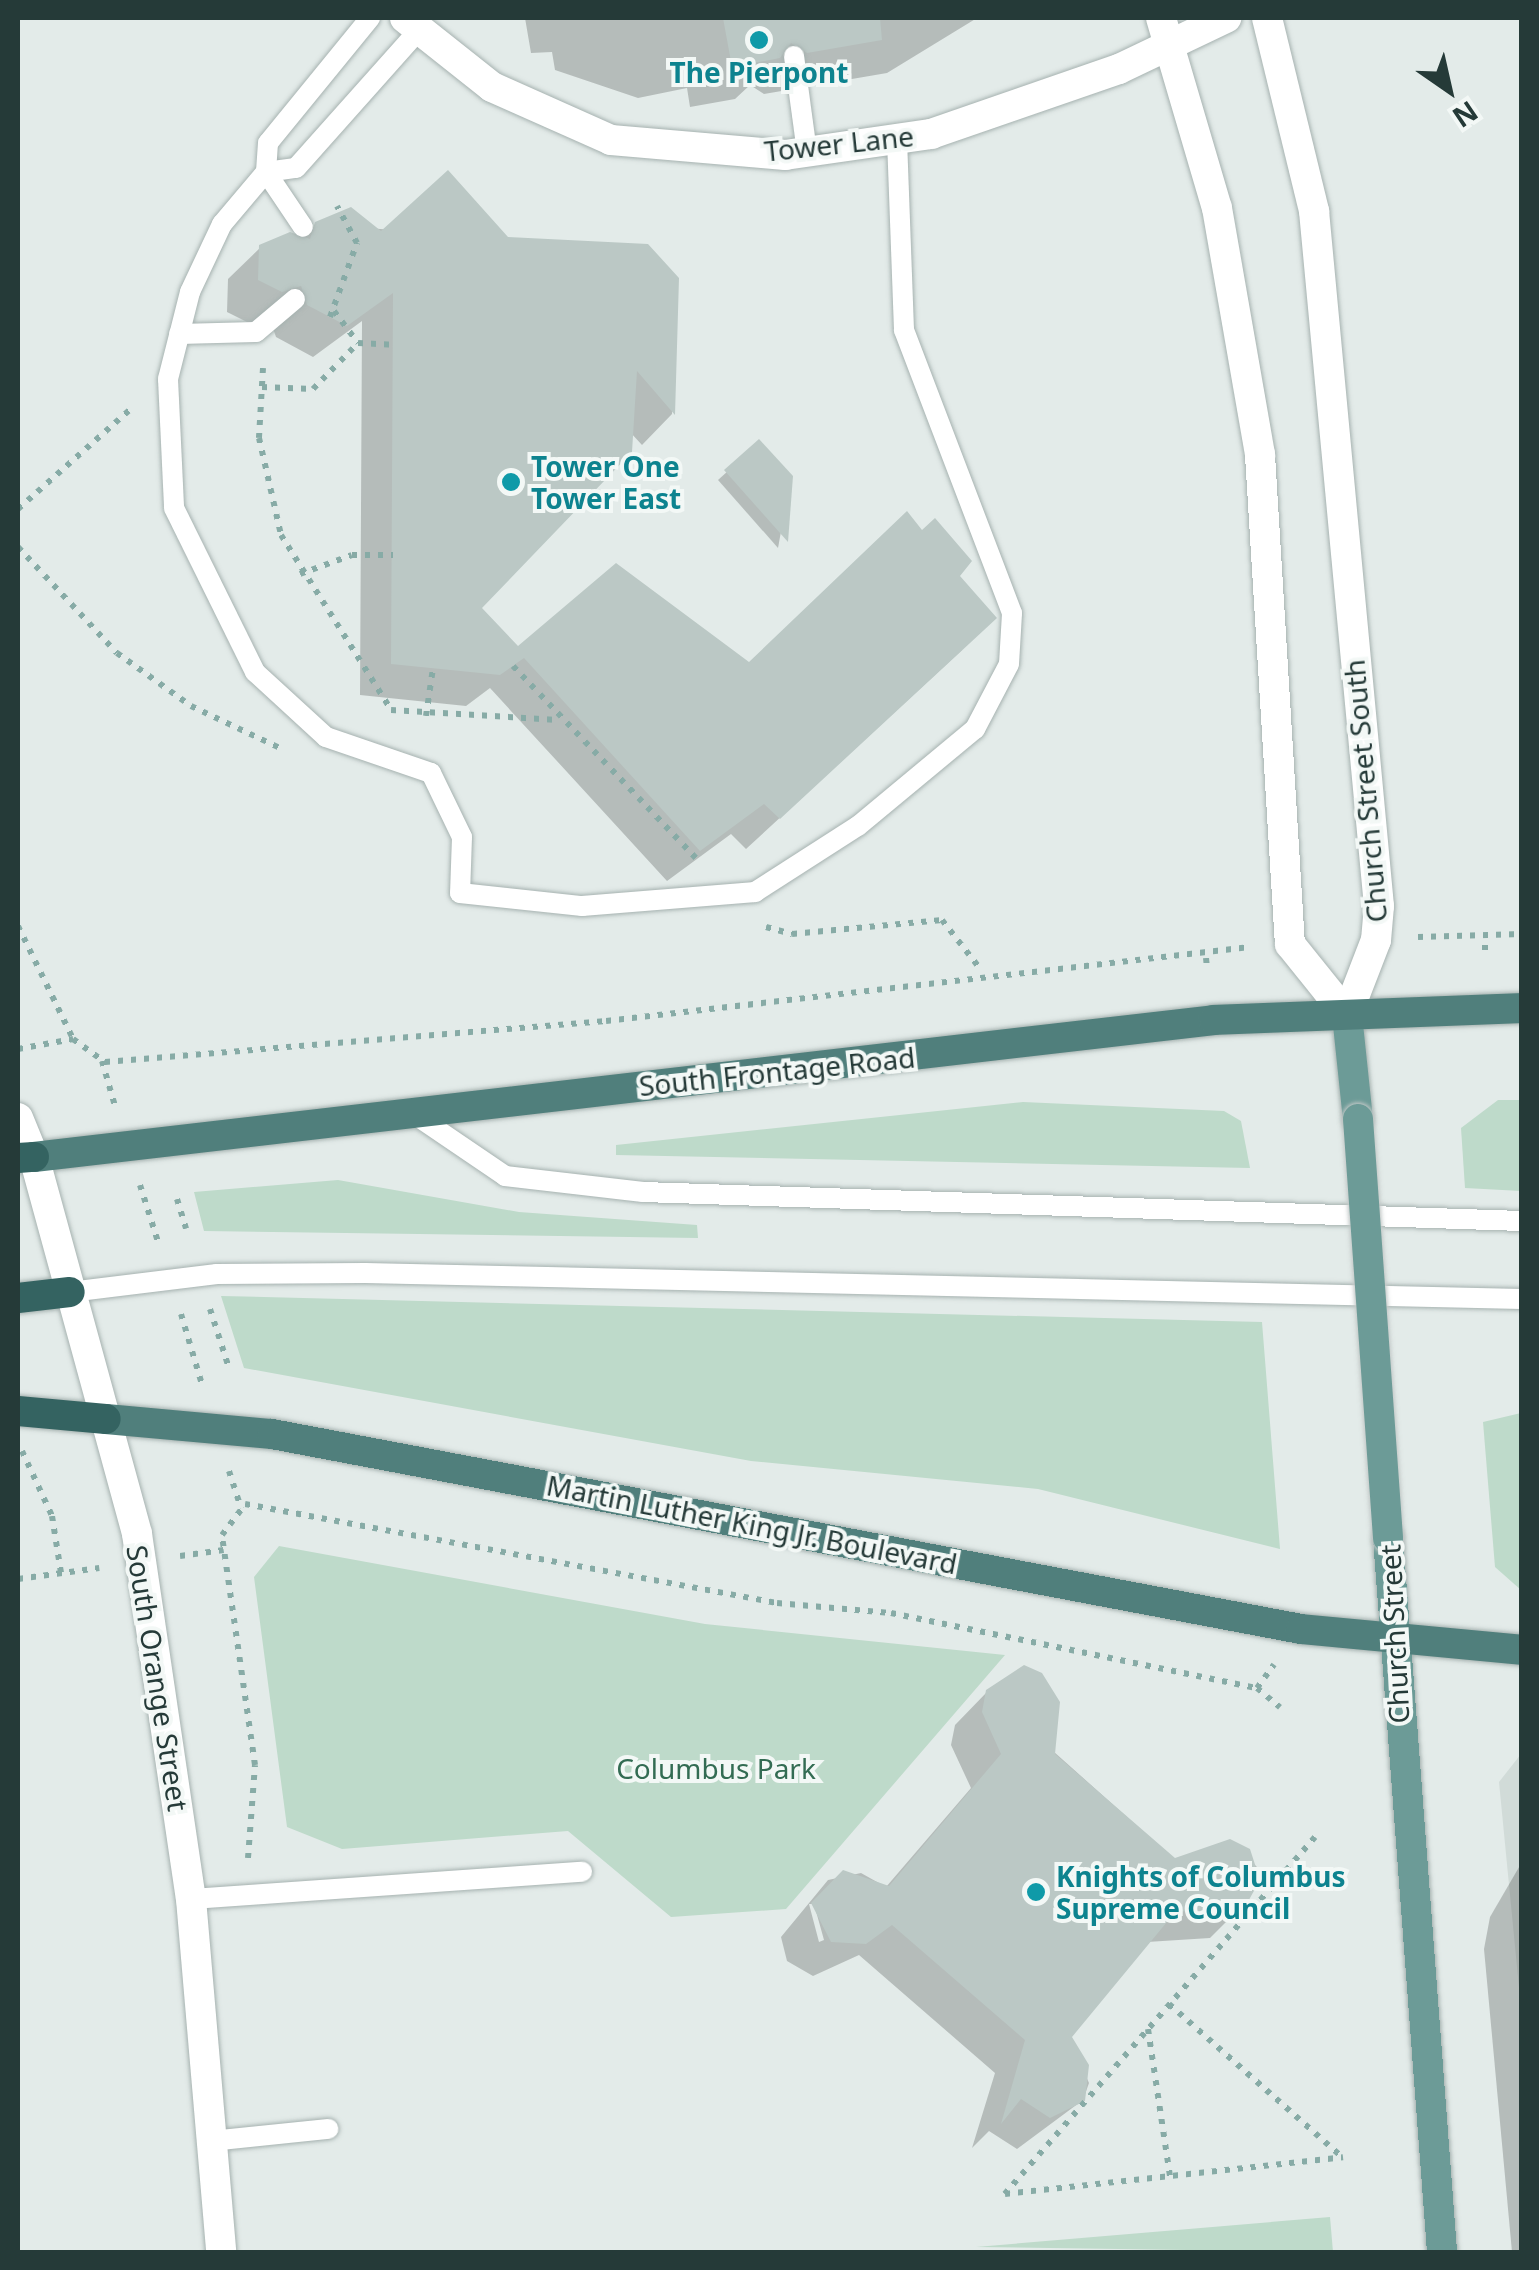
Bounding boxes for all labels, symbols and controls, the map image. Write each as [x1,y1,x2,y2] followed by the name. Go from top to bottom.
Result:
[748,29,770,51] marker: The Pierpont
[1399,40,1499,140] north arrow
[670,55,848,89] place label: The Pierpont
[1446,93,1486,137] text: N
[763,118,915,168] street label: Tower Lane
[531,449,681,515] place label: Tower One Tower East
[500,471,522,493] marker: Tower One Tower East
[1337,658,1393,924] street label: Church Street South
[637,1040,917,1102] street label: South Frontage Road
[544,1468,960,1580] street label: Martin Luther King Jr. Boulevard
[120,1543,196,1813] street label: South Orange Street
[1373,1543,1415,1725] street label: Church Street
[616,1751,816,1785] park label: Columbus Park
[1056,1859,1345,1925] place label: Knights of Columbus Supreme Council
[1025,1881,1047,1903] marker: Knights of Columbus Supreme Council

